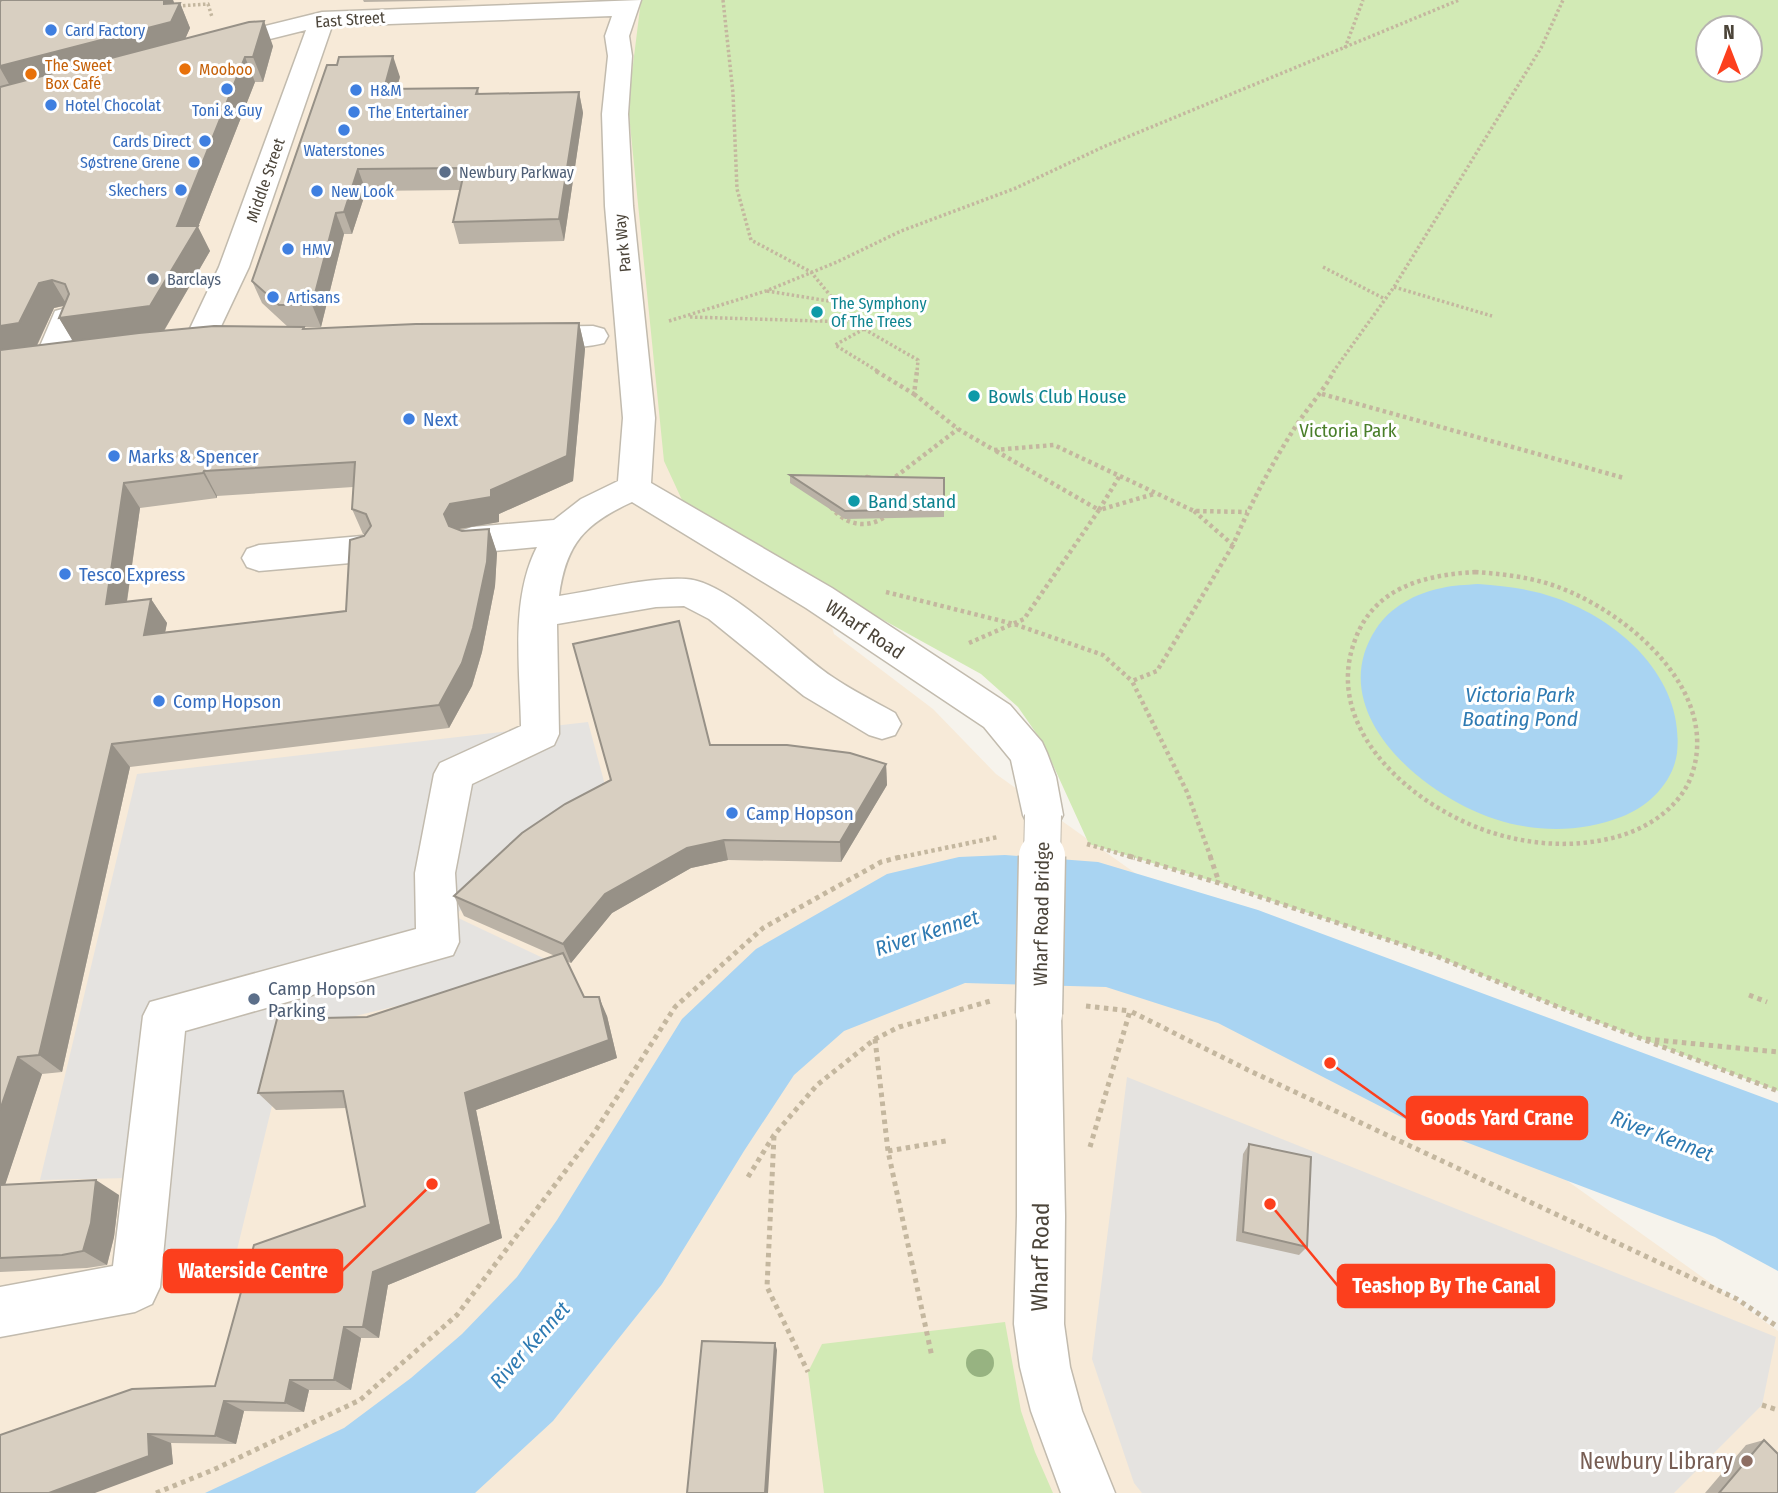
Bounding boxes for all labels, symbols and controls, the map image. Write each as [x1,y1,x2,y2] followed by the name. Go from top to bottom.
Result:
[314,8,386,31] street label: East Street
[1694,14,1764,84] north arrow
[65,21,146,40] place label: Card Factory
[1723,21,1735,44] text: N
[43,22,59,38] marker: Card Factory
[45,56,113,93] place label: The Sweet Box Café
[199,60,253,79] place label: Mooboo
[177,61,193,77] marker: Mooboo
[23,66,39,82] marker: The Sweet Box Café
[219,81,235,97] marker: Toni & Guy
[370,81,402,100] place label: H&M
[348,82,364,98] marker: H&M
[65,96,162,115] place label: Hotel Chocolat
[43,97,59,113] marker: Hotel Chocolat
[192,101,263,120] place label: Toni & Guy
[368,103,469,122] place label: The Entertainer
[346,104,362,120] marker: The Entertainer
[336,122,352,138] marker: Waterstones
[112,132,192,151] place label: Cards Direct
[197,133,213,149] marker: Cards Direct
[242,135,289,225] street label: Middle Street
[303,141,385,160] place label: Waterstones
[80,153,180,172] place label: Søstrene Grene
[186,154,202,170] marker: Søstrene Grene
[459,163,575,182] place label: Newbury Parkway
[437,164,453,180] marker: Newbury Parkway
[108,181,167,200] place label: Skechers
[173,182,189,198] marker: Skechers
[331,182,394,201] place label: New Look
[309,183,325,199] marker: New Look
[610,212,635,273] street label: Park Way
[302,240,332,259] place label: HMV
[280,241,296,257] marker: HMV
[167,270,221,289] place label: Barclays
[145,271,161,287] marker: Barclays
[287,288,340,307] place label: Artisans
[265,289,281,305] marker: Artisans
[831,294,927,331] place label: The Symphony Of The Trees
[809,304,825,320] marker: The Symphony Of The Trees
[988,385,1126,408] place label: Bowls Club House
[966,388,982,404] marker: Bowls Club House
[423,408,459,431] place label: Next
[401,411,417,427] marker: Next
[1299,419,1397,442] park label: Victoria Park
[128,445,259,468] place label: Marks & Spencer
[106,448,122,464] marker: Marks & Spencer
[868,490,956,513] place label: Band stand
[846,493,862,509] marker: Band stand
[79,563,185,586] place label: Tesco Express
[57,566,73,582] marker: Tesco Express
[821,595,908,664] street label: Wharf Road
[1462,682,1578,732] water label: Victoria Park Boating Pond
[173,690,281,713] place label: Comp Hopson
[151,693,167,709] marker: Comp Hopson
[746,802,854,825] place label: Camp Hopson
[724,805,740,821] marker: Camp Hopson
[1029,842,1054,986] street label: Wharf Road Bridge
[872,904,982,962] water label: River Kennet
[268,977,376,1022] place label: Camp Hopson Parking
[246,991,262,1007] marker: Camp Hopson Parking
[1407,1097,1587,1139] callout: Goods Yard Crane
[1421,1105,1574,1131] text: Goods Yard Crane
[1607,1105,1717,1167] water label: River Kennet
[1025,1202,1055,1312] street label: Wharf Road
[164,1250,342,1292] callout: Waterside Centre
[178,1258,328,1284] text: Waterside Centre
[1338,1265,1554,1307] callout: Teashop By The Canal
[1352,1273,1540,1299] text: Teashop By The Canal
[484,1296,576,1394] water label: River Kennet
[1580,1447,1734,1475] place label: Newbury Library
[1739,1453,1755,1469] marker: Newbury Library

